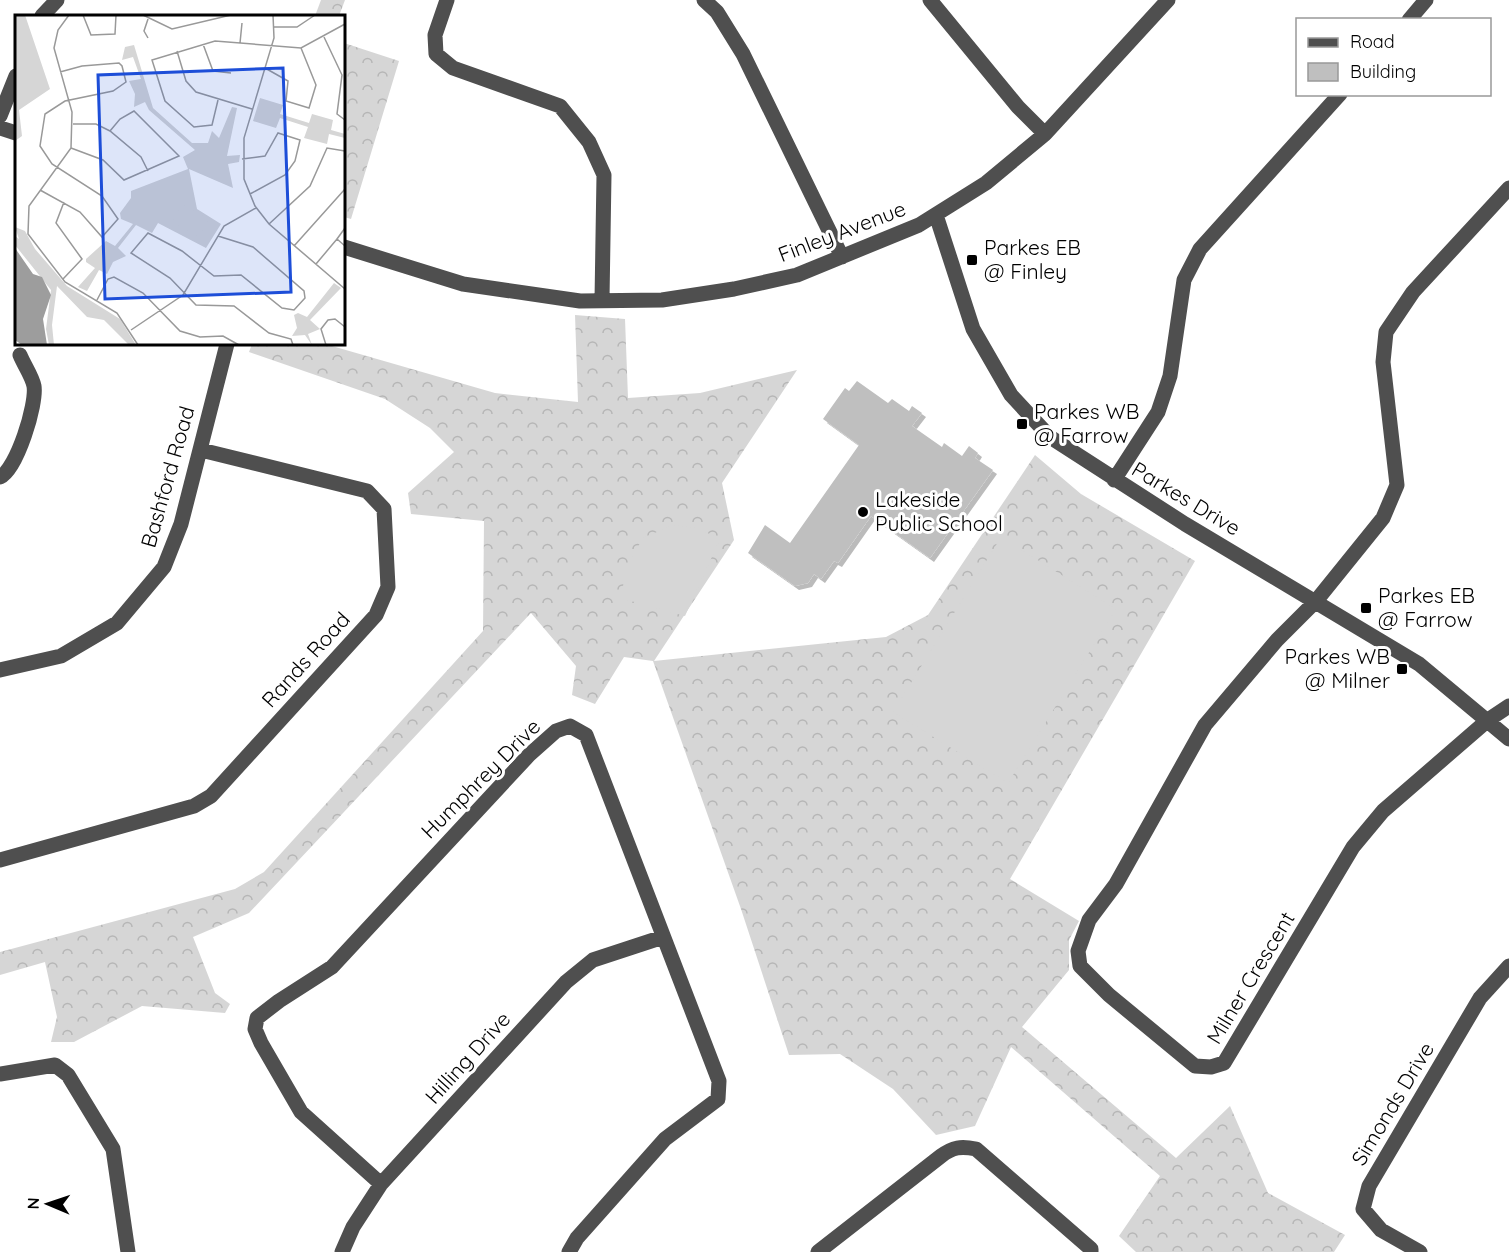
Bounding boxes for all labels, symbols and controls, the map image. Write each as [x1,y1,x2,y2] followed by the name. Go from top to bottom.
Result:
[15,15,345,345] inset map
[1296,18,1491,96] legend
[1350,30,1395,53] text: Road
[1350,60,1416,83] text: Building
[774,195,909,267] street label: Finley Avenue
[984,234,1081,284] place label: Parkes EB @ Finley
[965,253,979,267] marker: Parkes EB @ Finley
[1034,398,1139,448] place label: Parkes WB @ Farrow
[134,403,200,550] street label: Bashford Road
[1015,417,1029,431] marker: Parkes WB @ Farrow
[1128,456,1245,541] street label: Parkes Drive
[875,486,1003,536] place label: Lakeside Public School
[856,505,870,519] marker: Lakeside Public School
[1378,582,1475,632] place label: Parkes EB @ Farrow
[1359,601,1373,615] marker: Parkes EB @ Farrow
[256,606,355,712] street label: Rands Road
[1285,643,1390,693] place label: Parkes WB @ Milner
[1395,662,1409,676] marker: Parkes WB @ Milner
[415,713,546,844] street label: Humphrey Drive
[1200,907,1300,1048] street label: Milner Crescent
[419,1006,515,1109] street label: Hilling Drive
[1345,1037,1439,1170] street label: Simonds Drive
[18,1174,78,1234] north arrow
[23,1197,43,1210] text: N

